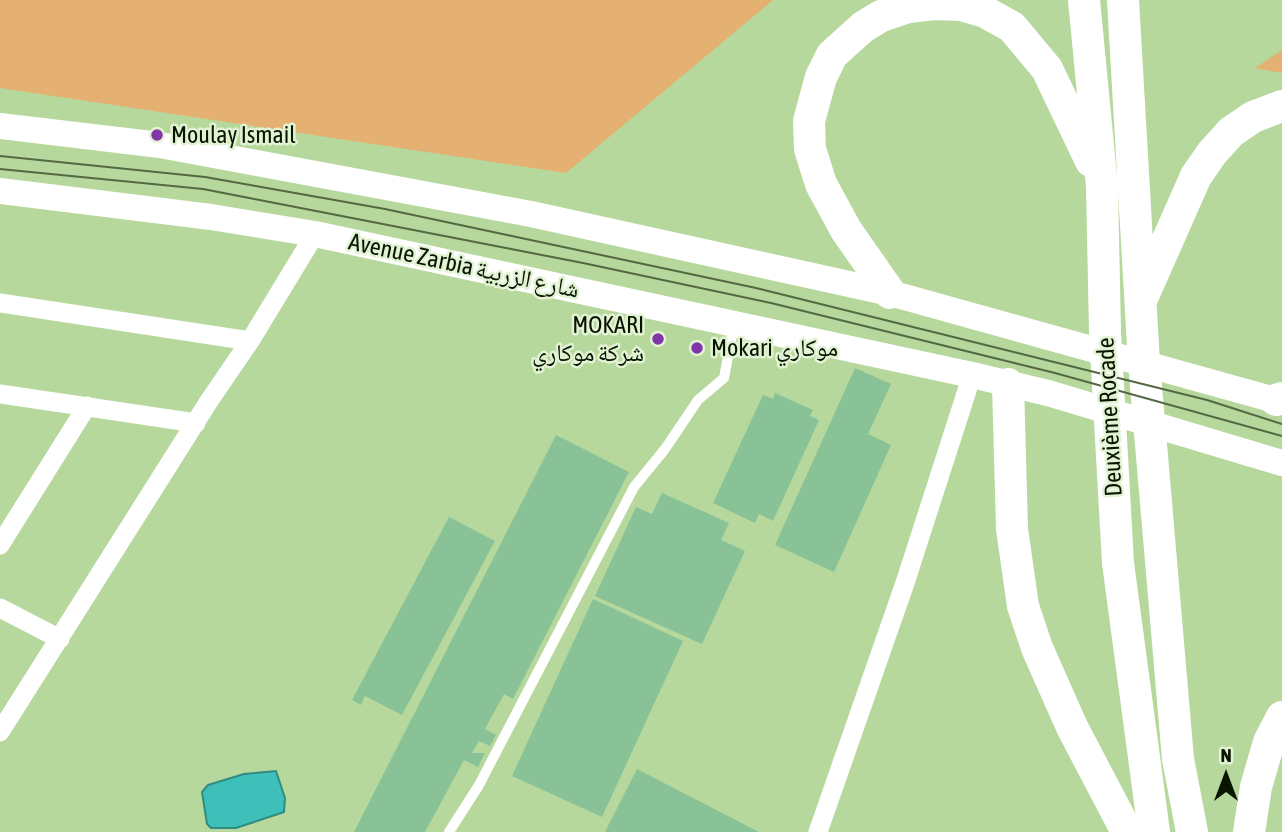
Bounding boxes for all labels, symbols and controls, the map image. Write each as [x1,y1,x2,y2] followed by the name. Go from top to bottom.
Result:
[171,121,296,149] place label: Moulay Ismail
[149,127,165,143] marker: Moulay Ismail
[346,227,582,305] street label: Avenue Zarbia شارع الزربية
[532,311,644,367] place label: MOKARI شركة موكاري
[650,331,666,347] marker: MOKARI شركة موكاري
[711,334,838,362] place label: Mokari موكاري
[1091,337,1129,497] street label: Deuxième Rocade
[689,340,705,356] marker: Mokari موكاري
[1191,741,1261,811] north arrow
[1220,744,1232,766] text: N

